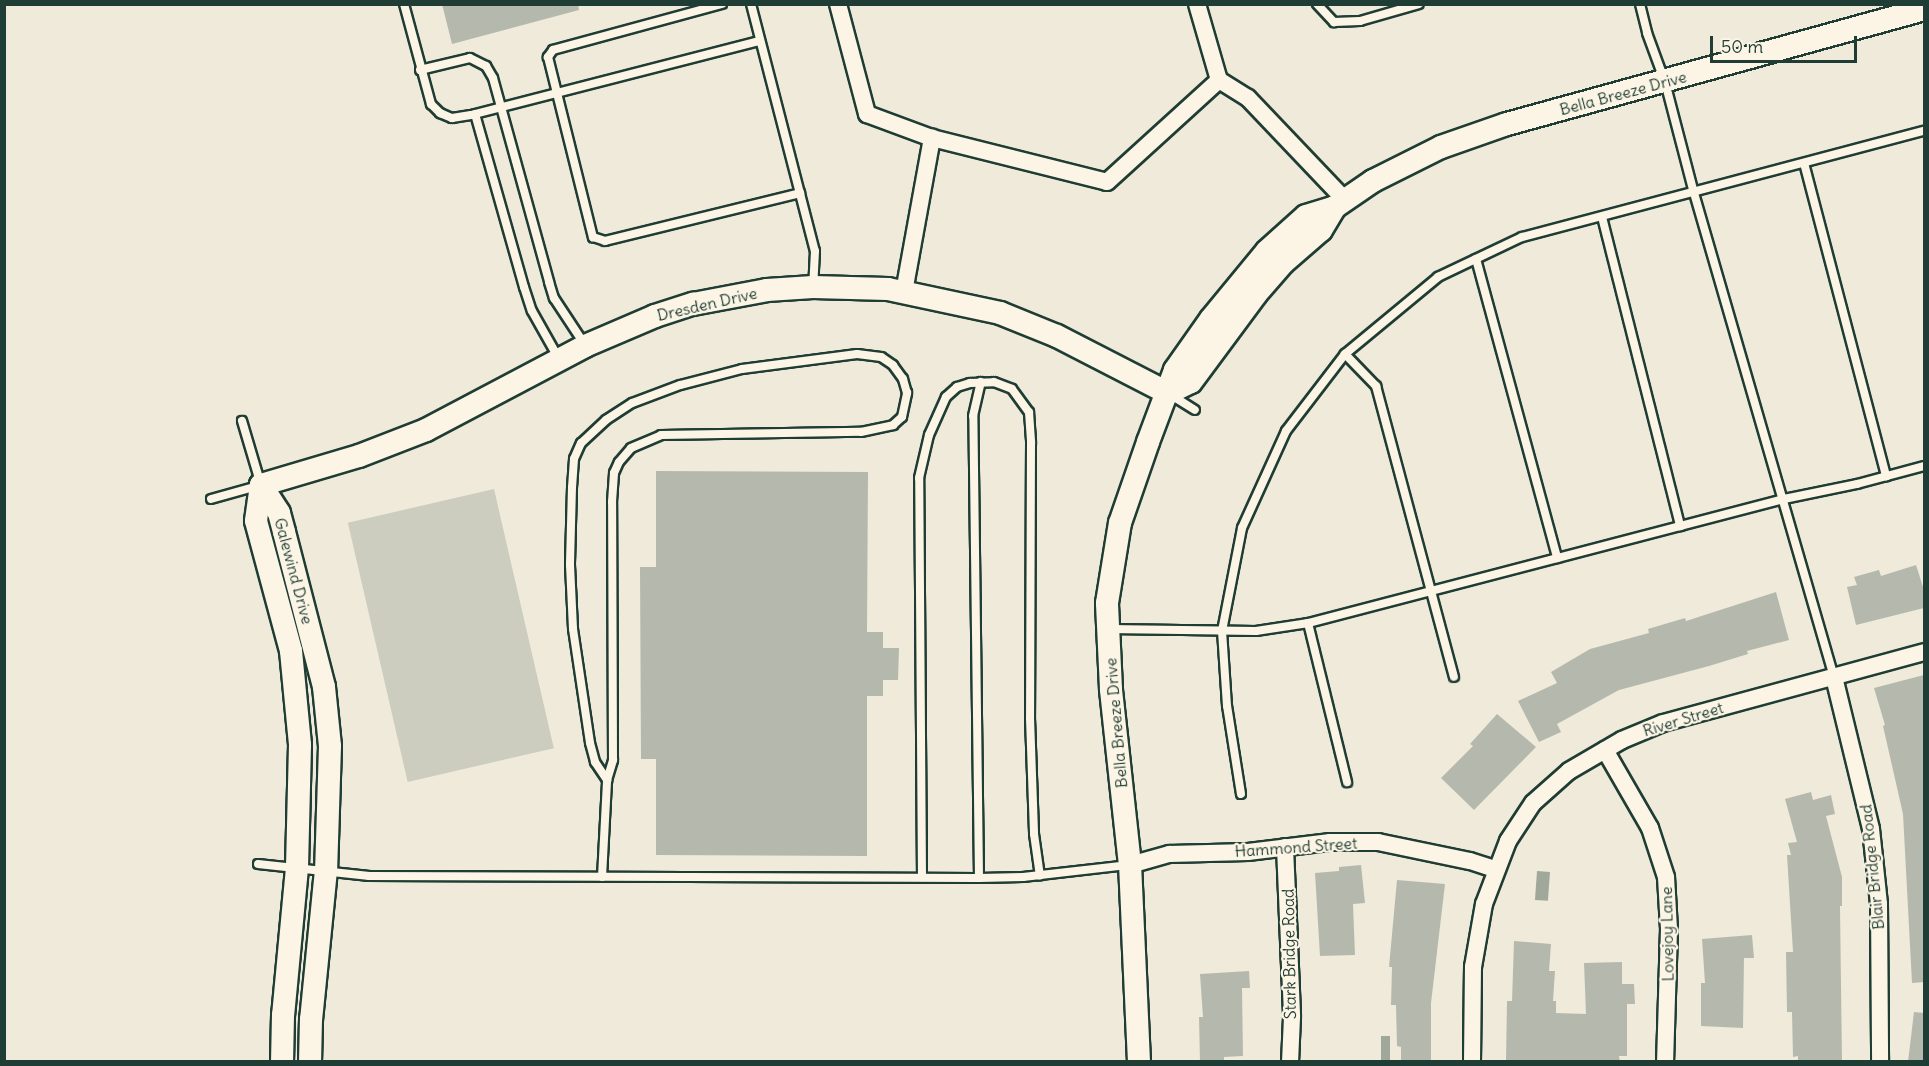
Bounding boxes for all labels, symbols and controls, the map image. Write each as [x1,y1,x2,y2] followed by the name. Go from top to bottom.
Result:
[1713,24,1860,62] scale bar
[1721,35,1763,58] text: 50 m
[1557,67,1689,119] street label: Bella Breeze Drive
[655,283,759,325] street label: Dresden Drive
[271,516,317,626] street label: Galewind Drive
[1101,657,1131,789] street label: Bella Breeze Drive
[1640,698,1726,740] street label: River Street
[1856,803,1888,931] street label: Blair Bridge Road
[1234,833,1358,861] street label: Hammond Street
[1657,886,1677,982] street label: Lovejoy Lane
[1278,889,1300,1019] street label: Stark Bridge Road

